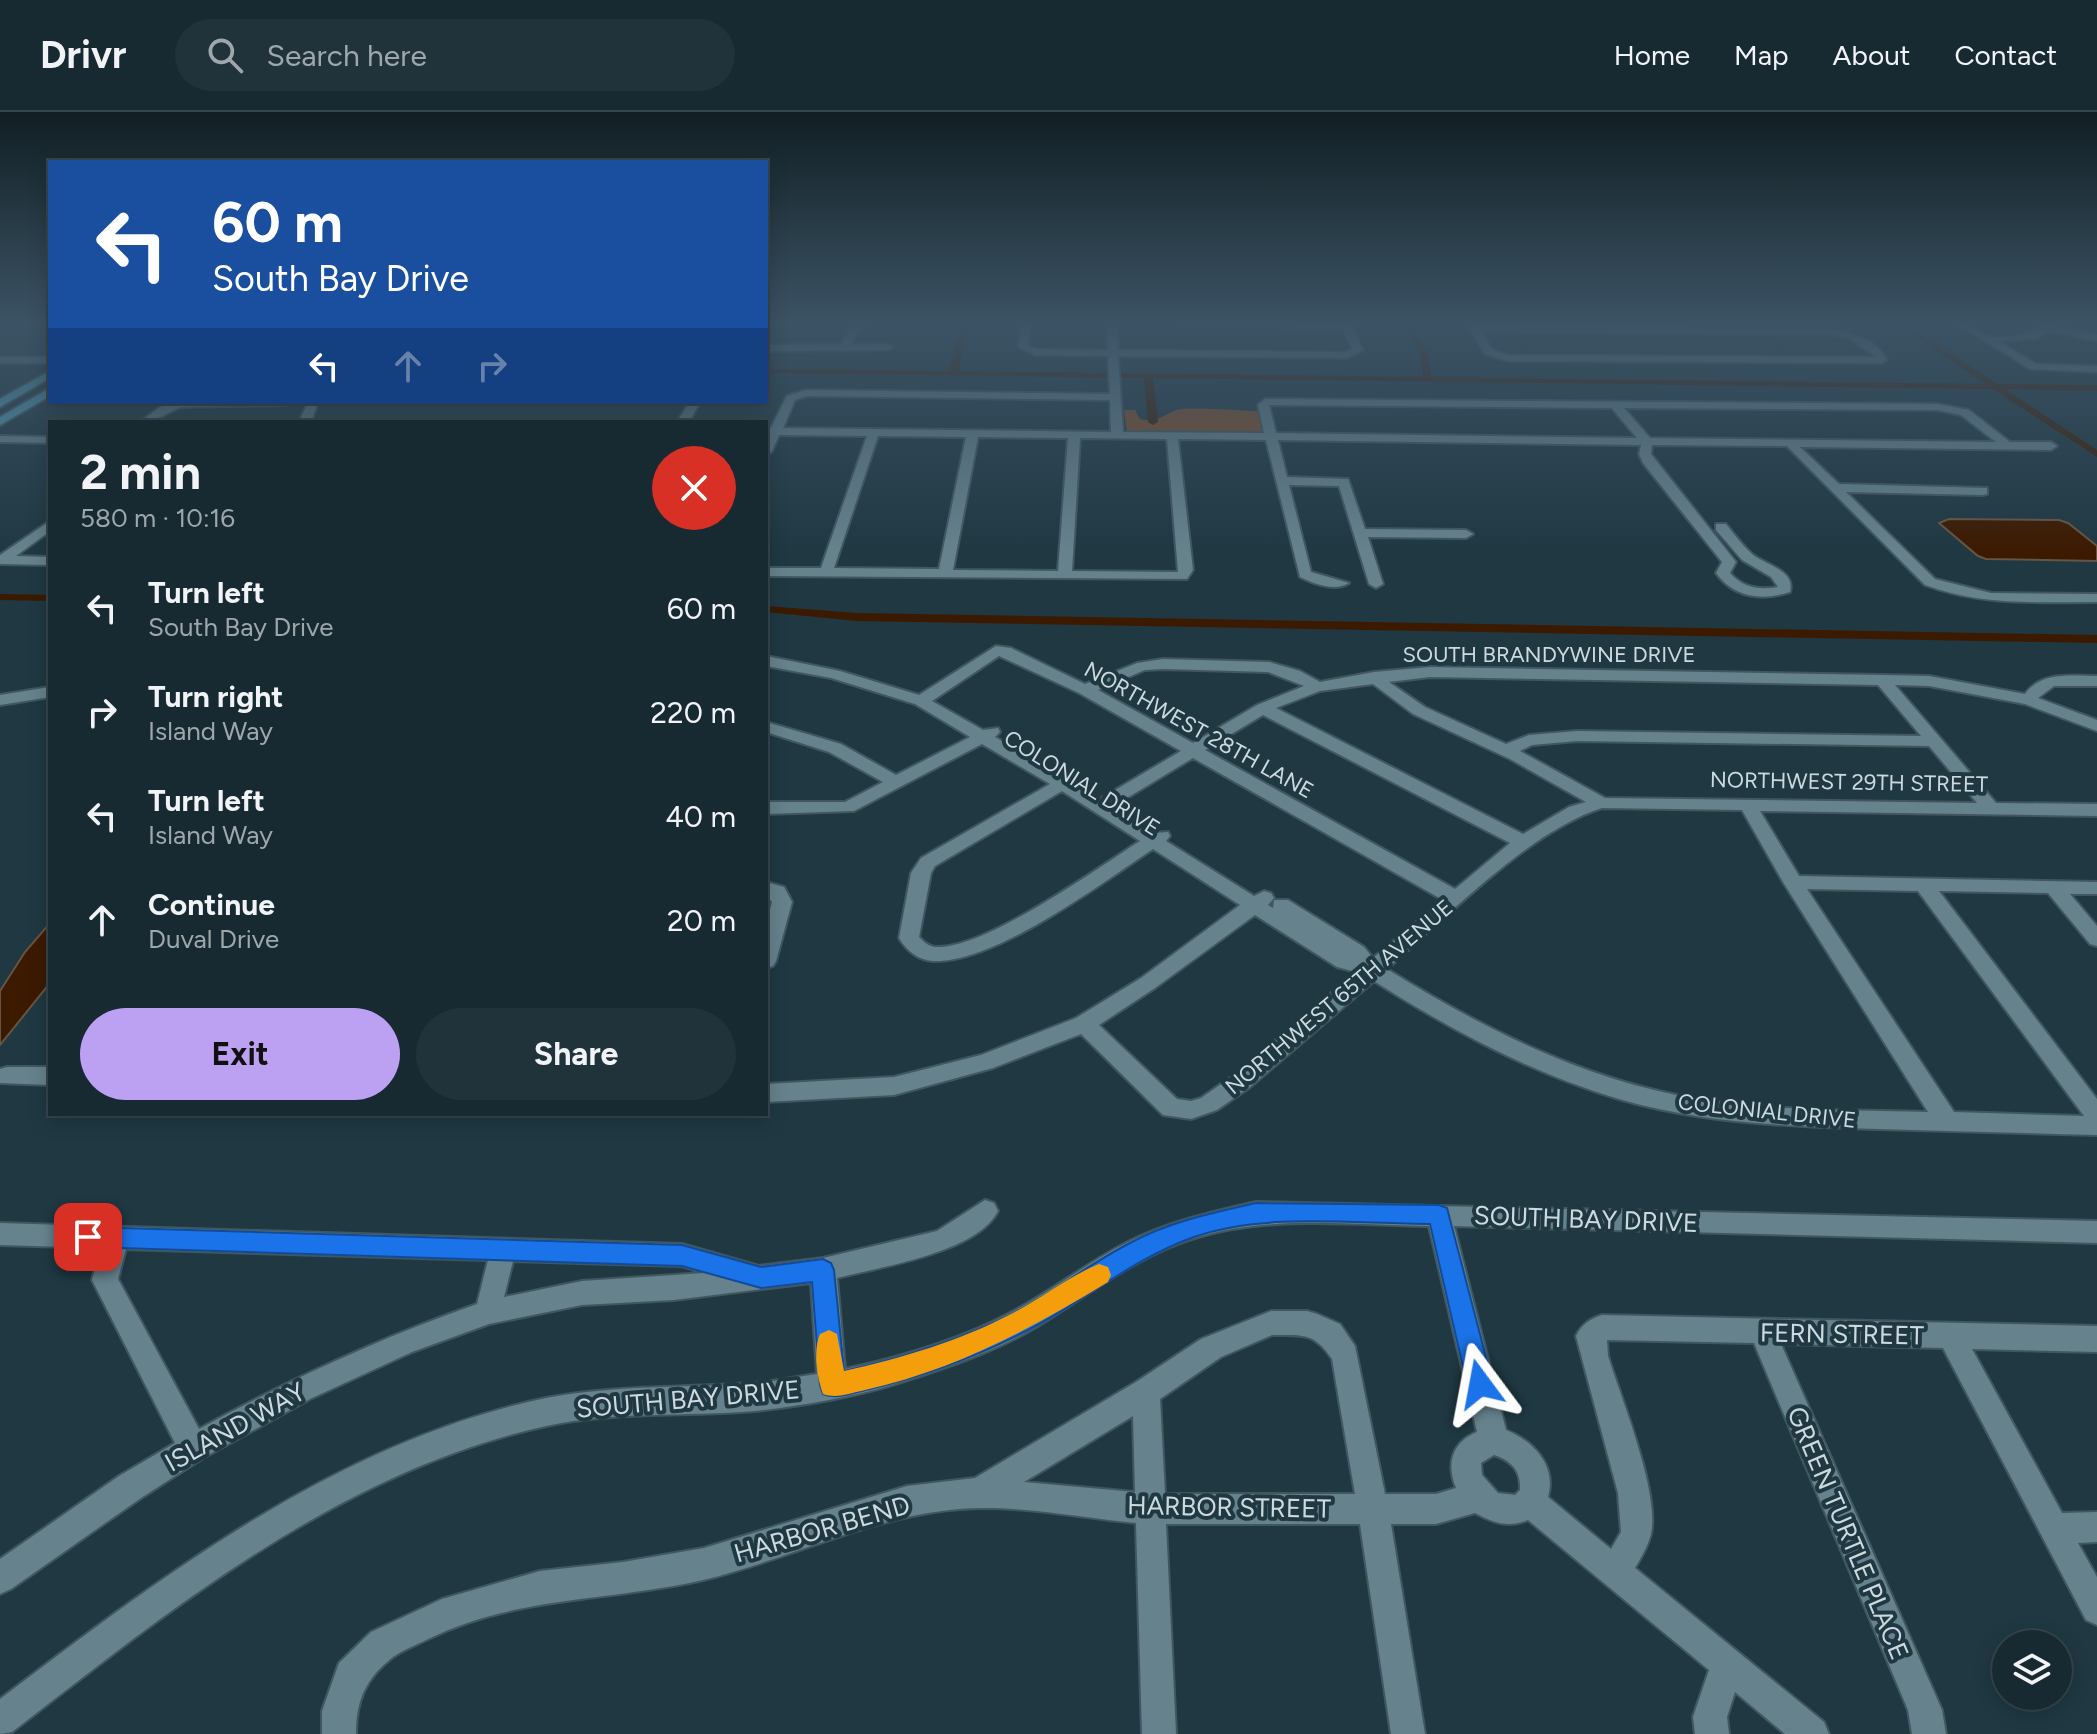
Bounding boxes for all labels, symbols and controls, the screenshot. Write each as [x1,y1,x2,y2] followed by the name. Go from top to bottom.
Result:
[175,19,735,91] search box
[40,32,127,78] text: Drivr
[203,33,247,77] icon: search
[267,37,427,74] text: Search here
[1614,38,1690,72] text: Home
[1734,38,1789,72] text: Map
[1833,38,1910,72] text: About
[1954,38,2057,72] text: Contact
[212,189,343,256] text: 60 m
[80,192,184,296] icon: left
[212,257,469,300] text: South Bay Drive
[302,344,346,388] icon: left
[386,344,430,388] icon: ahead
[470,344,514,388] icon: right
[80,443,201,501] text: 2 min
[652,446,736,530] button: close
[80,502,235,534] text: 580 m · 10:16
[148,574,265,611] text: Turn left
[80,586,124,630] icon: left
[667,590,736,627] text: 60 m
[148,611,333,643] text: South Bay Drive
[1402,641,1696,668] street label: SOUTH BRANDYWINE DRIVE
[1080,656,1318,804] street label: NORTHWEST 28TH LANE
[148,678,283,715] text: Turn right
[80,690,124,734] icon: right
[650,694,736,731] text: 220 m
[148,715,273,747] text: Island Way
[999,724,1165,842] street label: COLONIAL DRIVE
[1710,766,1988,798] street label: NORTHWEST 29TH STREET
[148,782,265,819] text: Turn left
[80,794,124,838] icon: left
[665,798,736,835] text: 40 m
[148,819,273,851] text: Island Way
[148,886,275,923] text: Continue
[1220,894,1458,1100] street label: NORTHWEST 65TH AVENUE
[80,898,124,942] icon: ahead
[667,902,736,939] text: 20 m
[148,923,279,955] text: Duval Drive
[80,1008,400,1100] button: Exit
[416,1008,736,1100] button: Share
[1677,1088,1857,1134] street label: COLONIAL DRIVE
[1473,1199,1699,1239] street label: SOUTH BAY DRIVE
[54,1203,122,1271] pin
[66,1215,110,1259] icon: arrive
[1760,1317,1925,1351] street label: FERN STREET
[1438,1342,1522,1426] position arrow
[575,1373,801,1425] street label: SOUTH BAY DRIVE
[159,1375,311,1479] street label: ISLAND WAY
[1780,1402,1916,1664] street label: GREEN TURTLE PLACE
[730,1489,914,1569] street label: HARBOR BEND
[1127,1489,1332,1525] street label: HARBOR STREET
[1992,1630,2072,1710] map controls
[1992,1630,2072,1710] button: layers

